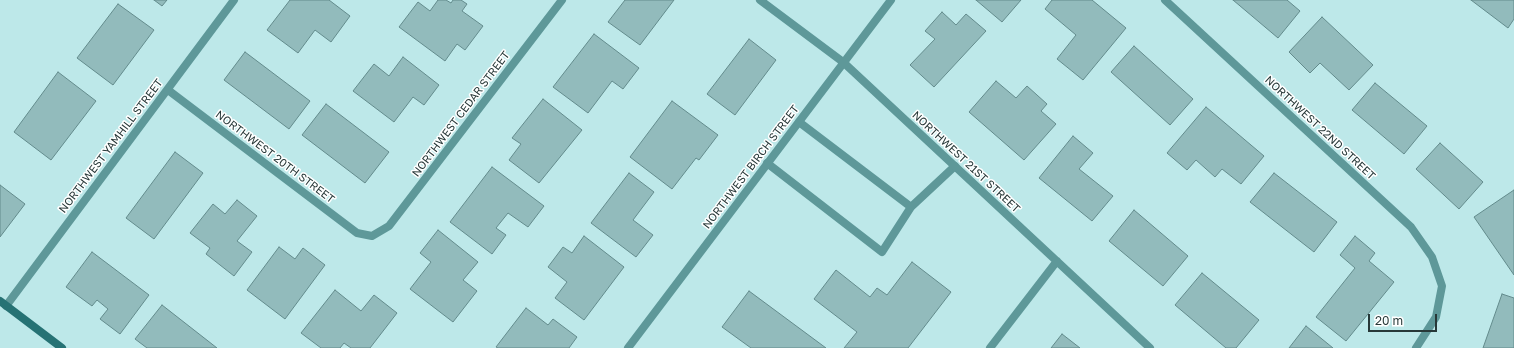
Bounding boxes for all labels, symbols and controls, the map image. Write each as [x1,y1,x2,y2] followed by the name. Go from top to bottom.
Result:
[409,49,513,179] street label: NORTHWEST CEDAR STREET
[1262,73,1378,183] street label: NORTHWEST 22ND STREET
[56,76,166,216] street label: NORTHWEST YAMHILL STREET
[700,103,802,231] street label: NORTHWEST BIRCH STREET
[213,108,337,206] street label: NORTHWEST 20TH STREET
[909,109,1023,215] street label: NORTHWEST 21ST STREET
[1370,306,1439,332] scale bar
[1375,313,1403,328] text: 20 m

